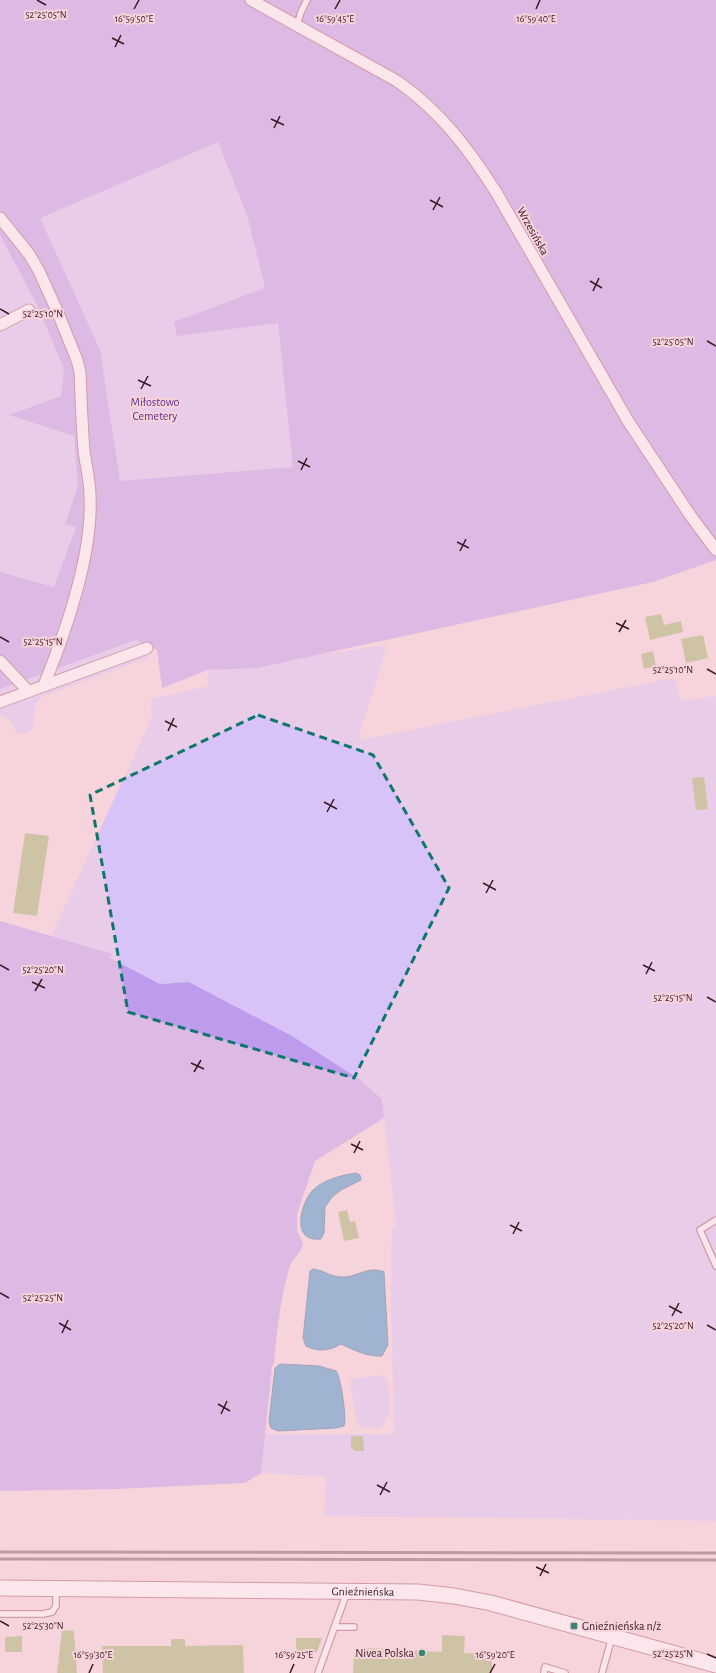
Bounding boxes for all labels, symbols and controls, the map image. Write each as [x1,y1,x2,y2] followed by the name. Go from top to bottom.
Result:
[25,10,67,20] text: 52°25'05"N
[115,14,154,24] text: 16°59'50"E
[316,14,354,24] text: 16°59'45"E
[516,14,556,24] text: 16°59'40"E
[515,205,551,258] street label: Wrzesińska
[23,309,63,319] text: 52°25'10"N
[652,337,694,347] text: 52°25'05"N
[130,396,180,423] park label: Miłostowo Cemetery
[23,637,63,647] text: 52°25'15"N
[653,665,693,675] text: 52°25'10"N
[22,965,64,975] text: 52°25'20"N
[653,993,693,1003] text: 52°25'15"N
[23,1293,63,1303] text: 52°25'25"N
[652,1321,694,1331] text: 52°25'20"N
[332,1585,395,1598] street label: Gnieźnieńska
[582,1620,661,1632] place label: Gnieźnieńska n/ż
[22,1621,64,1631] text: 52°25'30"N
[569,1621,579,1631] marker: Gnieźnieńska n/ż
[355,1647,414,1659] place label: Nivea Polska
[417,1648,427,1658] marker: Nivea Polska
[653,1649,693,1659] text: 52°25'25"N
[74,1650,112,1660] text: 16°59'30"E
[275,1650,313,1660] text: 16°59'25"E
[475,1650,515,1660] text: 16°59'20"E

